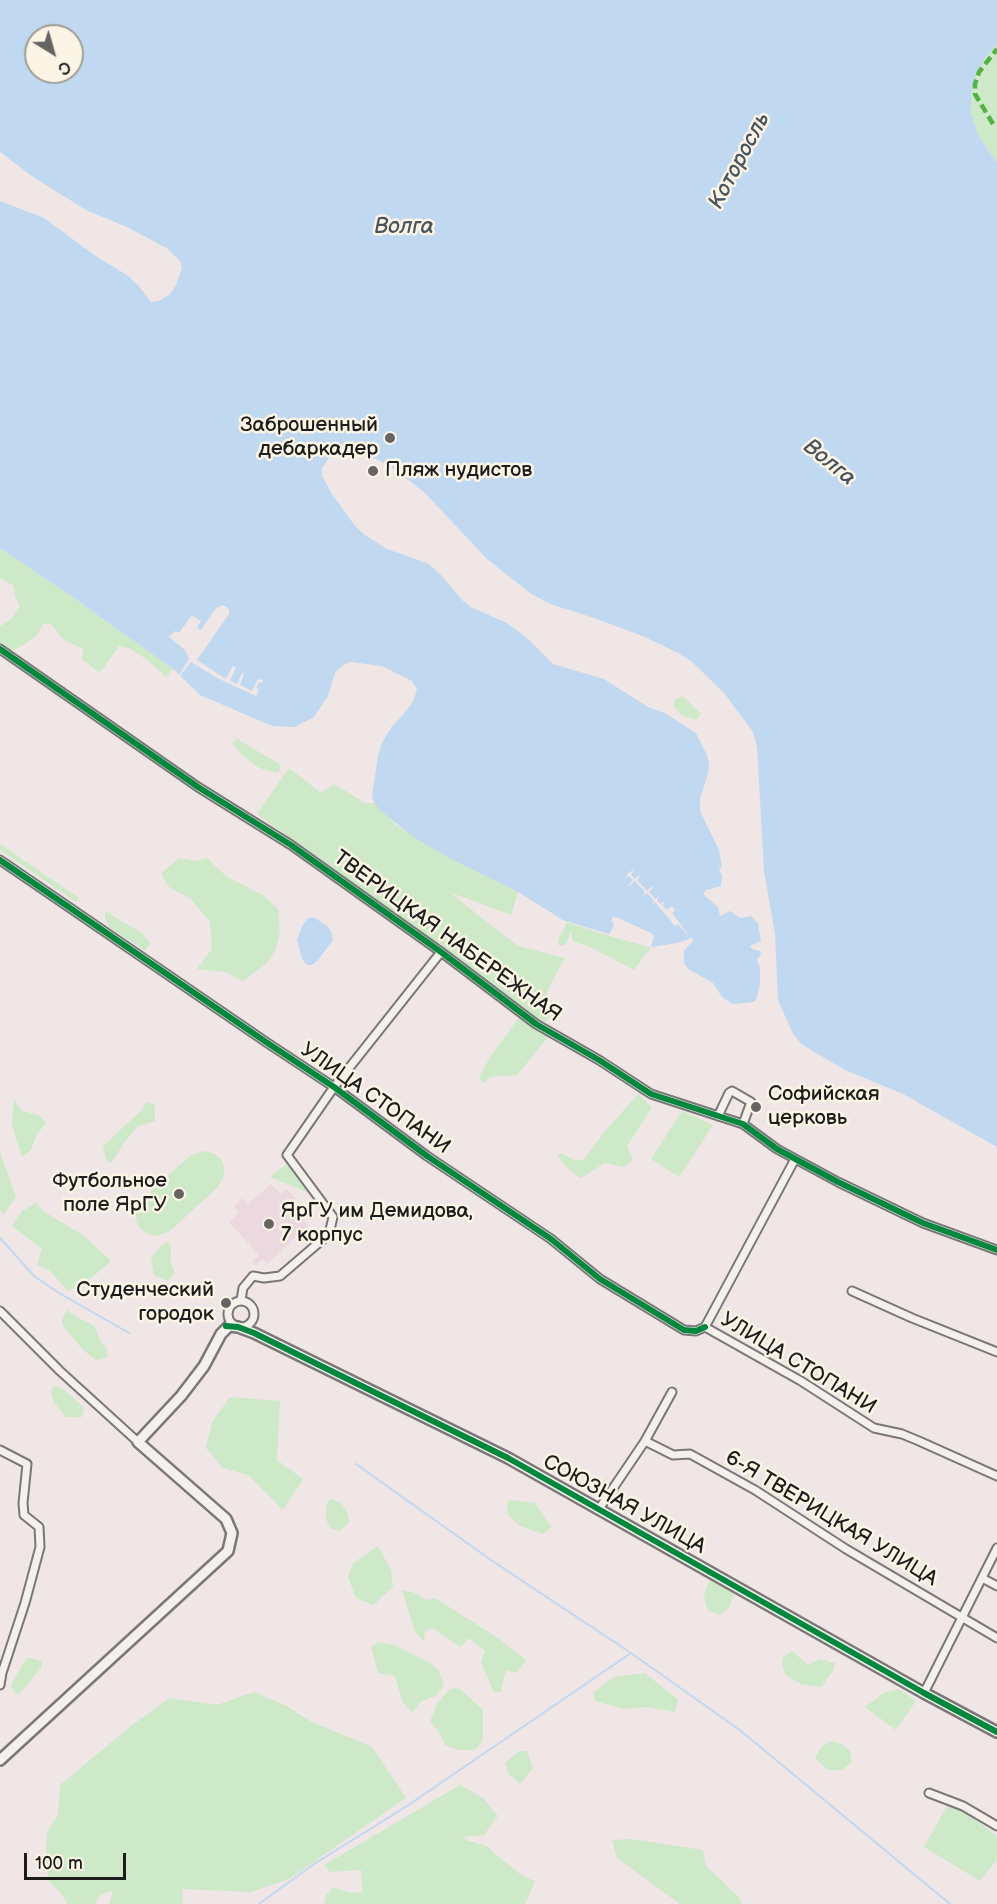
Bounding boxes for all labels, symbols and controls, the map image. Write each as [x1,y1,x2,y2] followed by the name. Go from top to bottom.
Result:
[24,24,84,84] north arrow
[54,56,74,78] text: С
[704,108,776,214] water label: Которосль
[374,214,434,240] water label: Волга
[240,413,378,463] place label: Заброшенный дебаркадер
[383,431,397,445] marker: Заброшенный дебаркадер
[798,434,860,492] water label: Волга
[385,458,532,484] place label: Пляж нудистов
[366,464,380,478] marker: Пляж нудистов
[328,846,566,1028] street label: ТВЕРИЦКАЯ НАБЕРЕЖНАЯ
[295,1038,455,1160] street label: УЛИЦА СТОПАНИ
[768,1082,880,1132] place label: Софийская церковь
[749,1100,763,1114] marker: Софийская церковь
[52,1169,167,1219] place label: Футбольное поле ЯрГУ
[172,1187,186,1201] marker: Футбольное поле ЯрГУ
[281,1199,473,1249] place label: ЯрГУ им Демидова, 7 корпус
[262,1217,276,1231] marker: ЯрГУ им Демидова, 7 корпус
[76,1278,214,1328] place label: Студенческий городок
[219,1296,233,1310] marker: Студенческий городок
[716,1308,880,1420] street label: УЛИЦА СТОПАНИ
[720,1446,942,1592] street label: 6-Я ТВЕРИЦКАЯ УЛИЦА
[538,1450,710,1560] street label: СОЮЗНАЯ УЛИЦА
[27,1841,129,1879] scale bar
[35,1853,83,1874] text: 100 m

